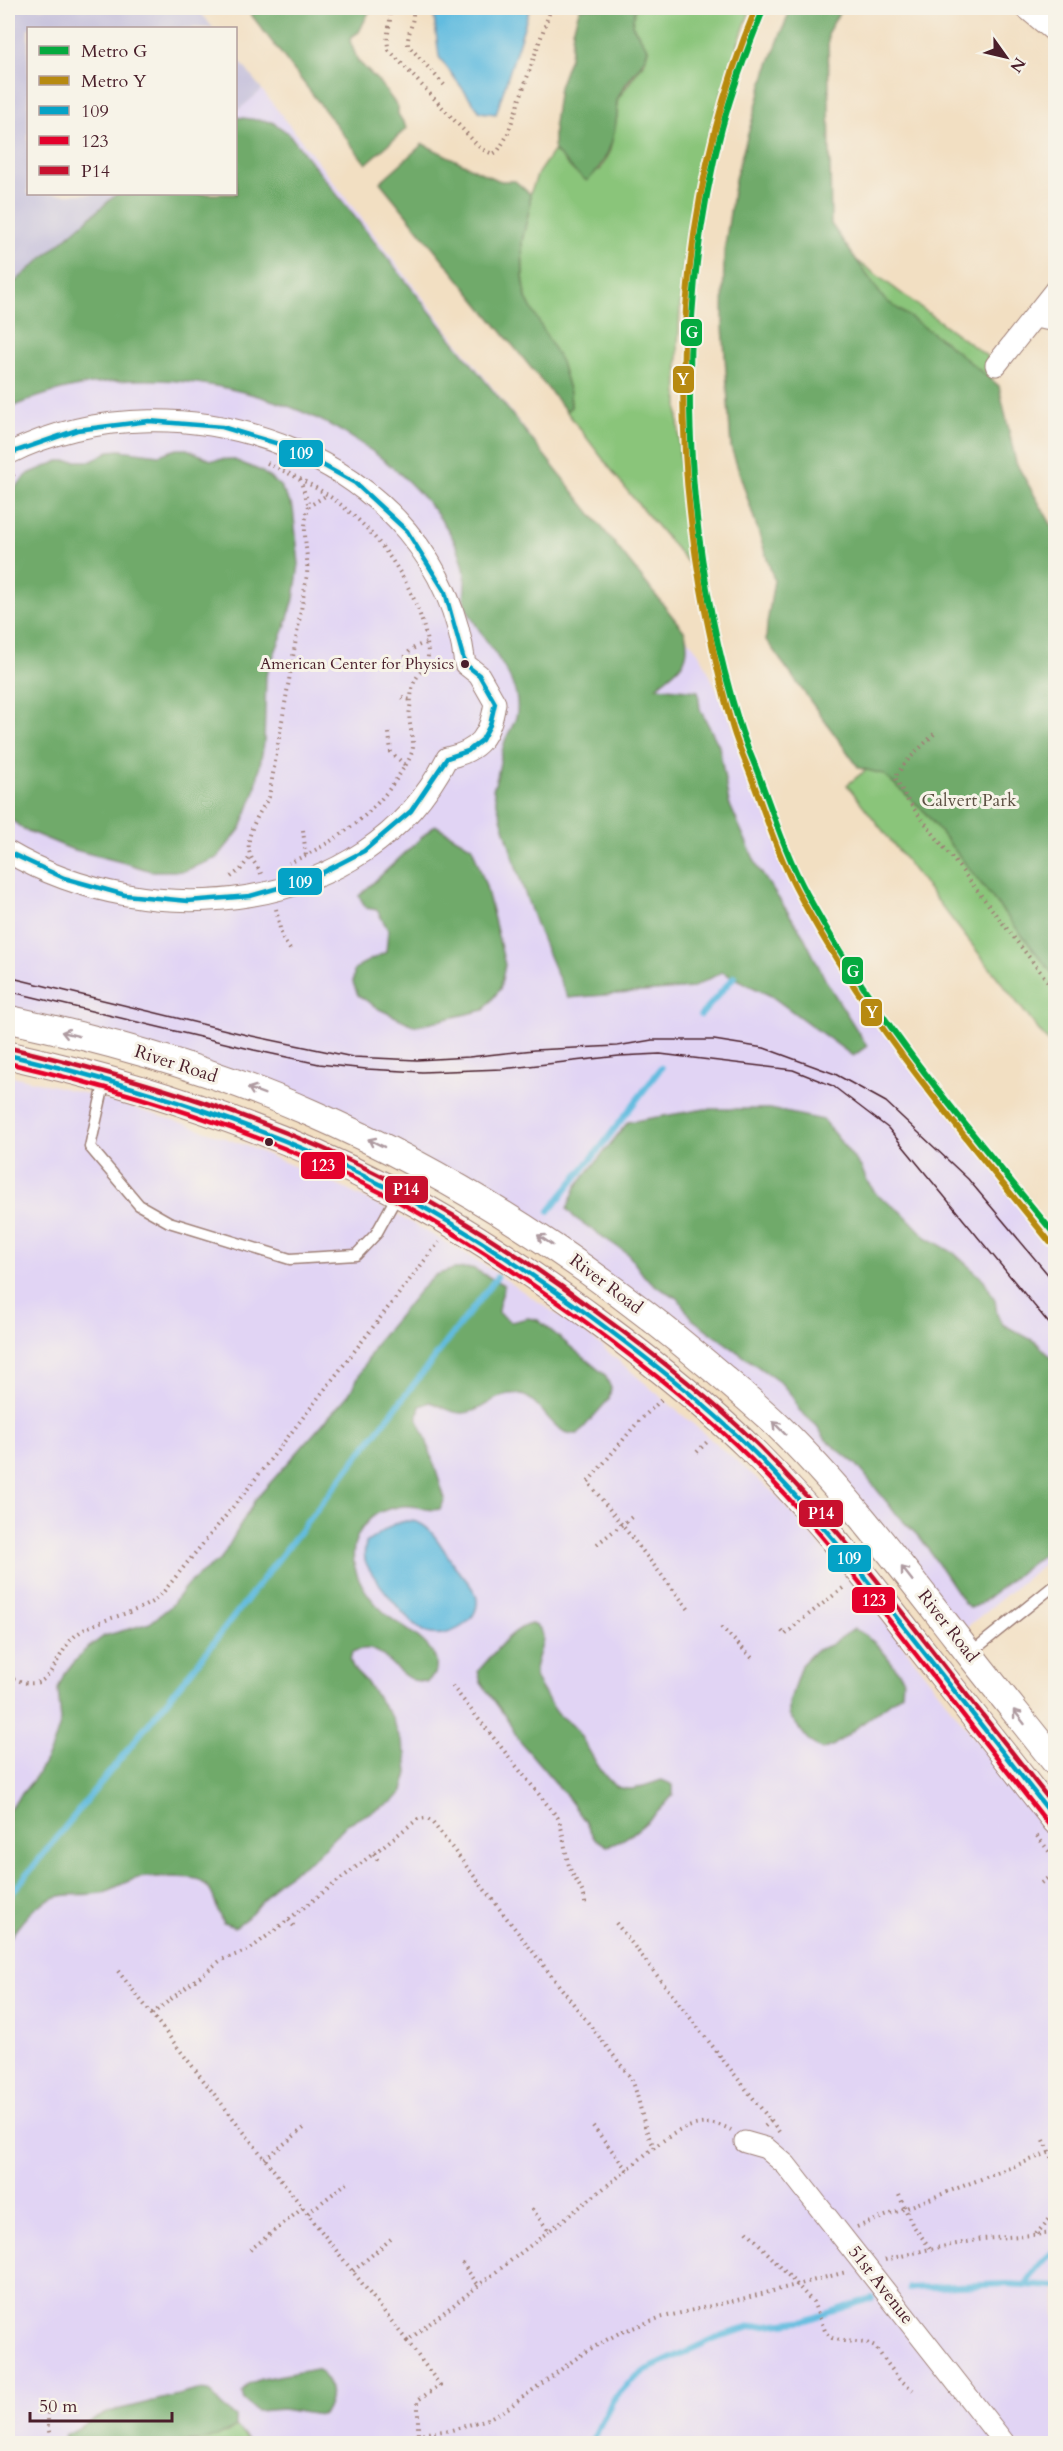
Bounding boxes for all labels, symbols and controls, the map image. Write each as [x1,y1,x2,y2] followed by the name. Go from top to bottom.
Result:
[27,27,237,195] legend
[976,27,1036,87] north arrow
[81,39,147,64] text: Metro G
[1005,53,1031,77] text: N
[81,69,147,94] text: Metro Y
[81,99,109,124] text: 109
[81,129,109,154] text: 123
[81,159,110,184] text: P14
[680,318,703,347] line badge: G
[685,322,699,344] text: G
[672,365,695,394] line badge: Y
[677,369,690,391] text: Y
[278,439,324,468] line badge: 109
[289,443,313,465] text: 109
[260,653,454,675] place label: American Center for Physics
[459,658,471,670] marker: American Center for Physics
[921,788,1017,813] park label: Calvert Park
[277,867,323,896] line badge: 109
[288,872,312,894] text: 109
[841,956,864,985] line badge: G
[846,961,860,983] text: G
[860,998,883,1027] line badge: Y
[866,1002,879,1024] text: Y
[61,1027,80,1039] one-way arrow
[131,1039,221,1089] street label: River Road
[247,1085,266,1096] one-way arrow
[263,1136,275,1148] unlabelled marker
[368,1137,386,1149] one-way arrow
[300,1151,346,1180] line badge: 123
[311,1155,335,1177] text: 123
[384,1175,429,1204] line badge: P14
[393,1179,419,1201] text: P14
[537,1234,554,1246] one-way arrow
[564,1248,648,1320] street label: River Road
[772,1420,786,1435] one-way arrow
[798,1499,844,1528] line badge: P14
[808,1503,834,1525] text: P14
[827,1544,872,1573] line badge: 109
[837,1548,861,1570] text: 109
[901,1567,914,1583] one-way arrow
[912,1585,985,1668] street label: River Road
[851,1586,896,1614] line badge: 123
[862,1590,886,1612] text: 123
[1013,1709,1026,1725] one-way arrow
[842,2241,920,2329] street label: 51st Avenue
[30,2385,172,2423] scale bar
[39,2394,78,2419] text: 50 m

